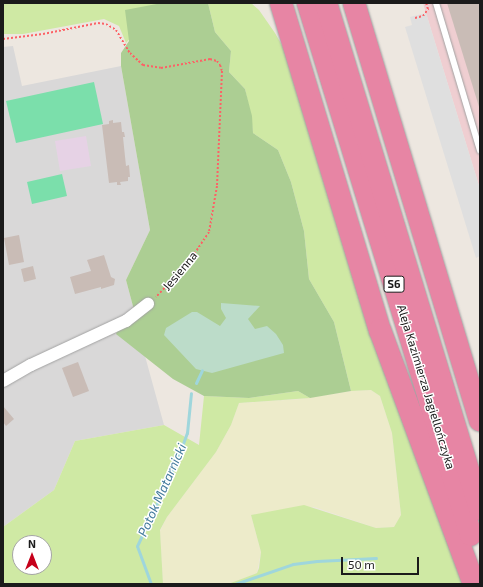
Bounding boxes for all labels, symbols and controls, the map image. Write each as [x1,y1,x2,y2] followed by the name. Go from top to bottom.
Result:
[160,249,200,293] street label: Jesienna
[383,275,405,293] road number: S6
[394,303,458,471] street label: Aleja Kazimierza Jagiellończyka
[135,441,189,539] water label: Potok Matarnicki
[12,535,52,575] north arrow
[28,537,36,550] text: N
[343,549,421,575] scale bar
[348,557,375,571] text: 50 m

